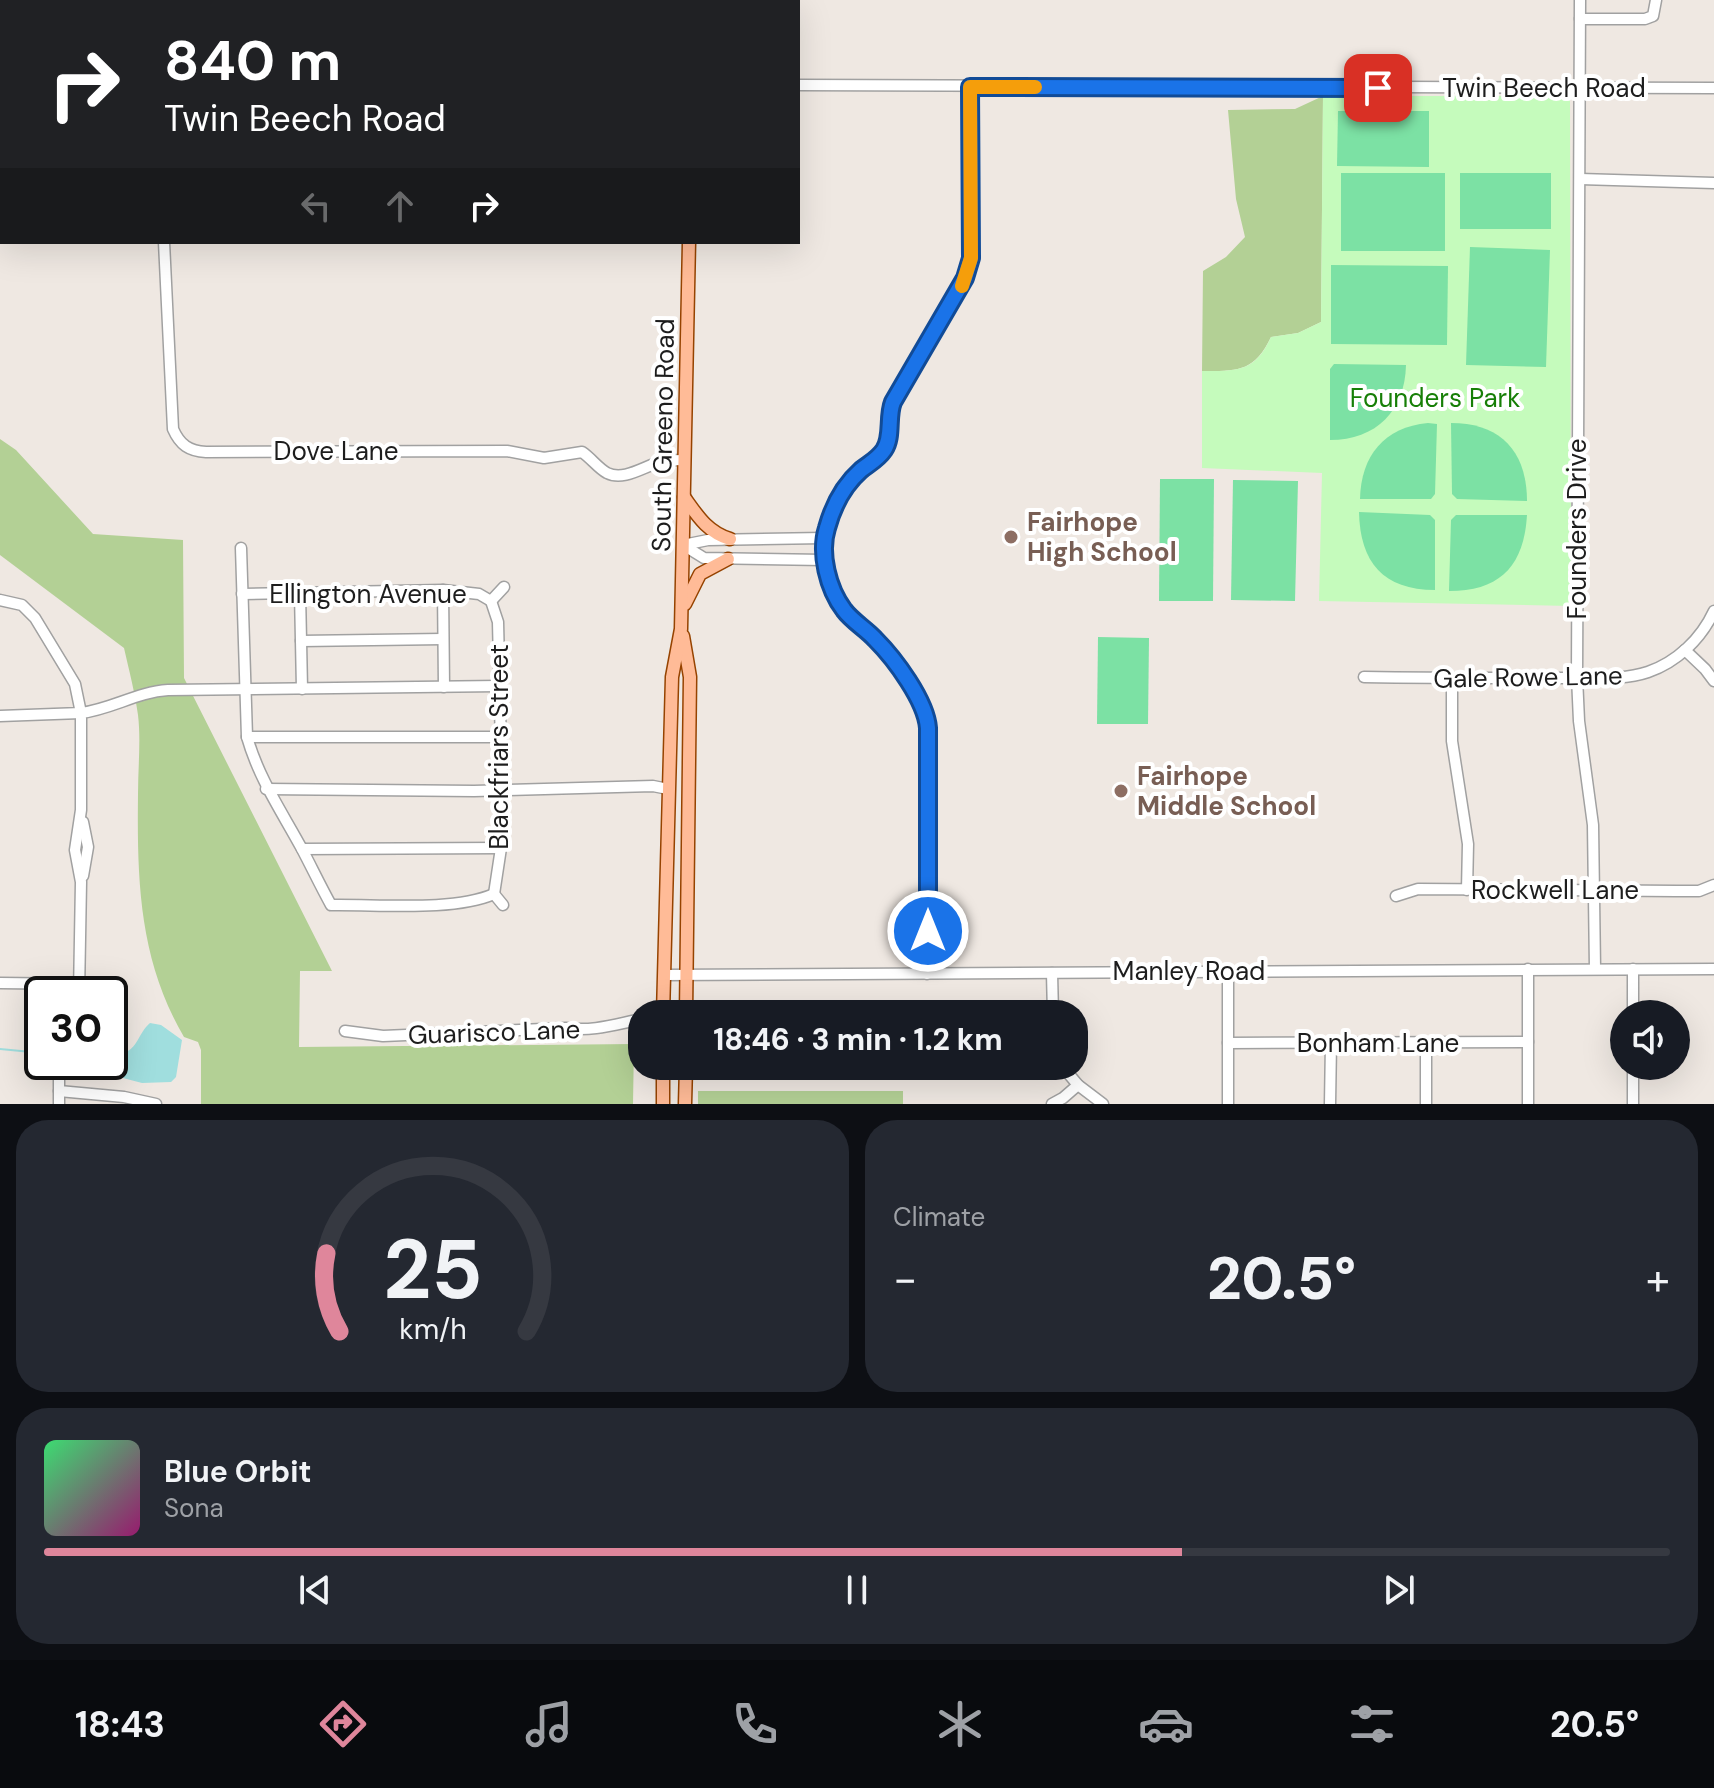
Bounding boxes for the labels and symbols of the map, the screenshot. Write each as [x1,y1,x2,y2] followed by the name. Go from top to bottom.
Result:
[1344,54,1412,122] pin
[1442,71,1646,105] street label: Twin Beech Road
[644,318,682,552] street label: South Greeno Road
[1350,381,1520,415] park label: Founders Park
[274,434,398,468] street label: Dove Lane
[1560,439,1594,619] street label: Founders Drive
[1027,505,1177,569] place label: Fairhope High School
[1002,528,1020,546] marker: Fairhope High School
[269,577,467,611] street label: Ellington Avenue
[482,644,516,850] street label: Blackfriars Street
[1433,658,1623,696] street label: Gale Rowe Lane
[1137,759,1316,823] place label: Fairhope Middle School
[1112,782,1130,800] marker: Fairhope Middle School
[1471,873,1639,907] street label: Rockwell Lane
[886,889,970,973] position arrow
[1113,954,1265,988] street label: Manley Road
[24,976,128,1080] speed limit sign: 30
[407,1012,581,1052] street label: Guarisco Lane
[1297,1026,1459,1060] street label: Bonham Lane

